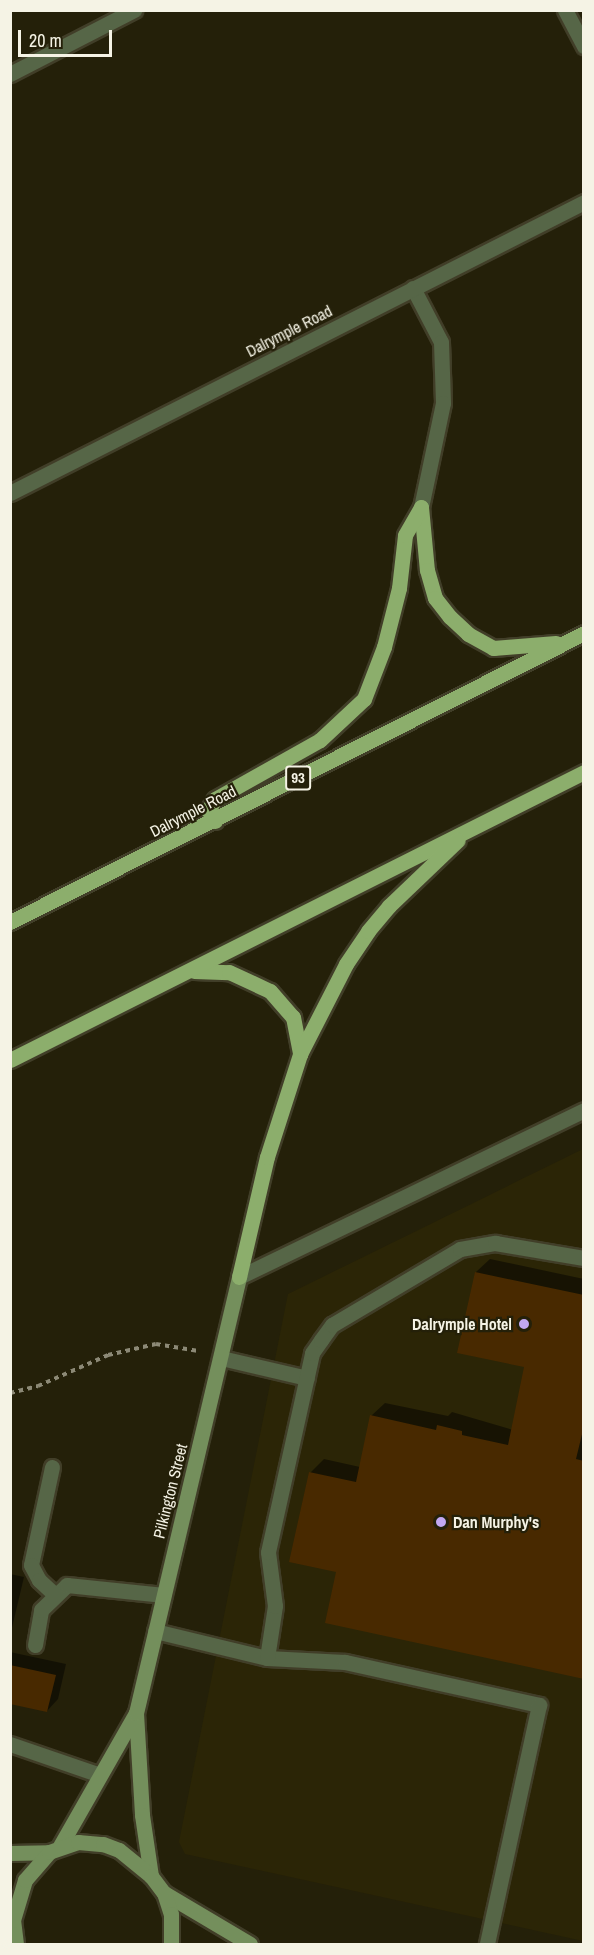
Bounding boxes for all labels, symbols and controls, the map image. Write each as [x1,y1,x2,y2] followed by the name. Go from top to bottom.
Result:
[21,18,116,56] scale bar
[29,28,62,53] text: 20 m
[243,301,335,361] street label: Dalrymple Road
[284,766,312,790] road number: 93
[147,781,239,841] street label: Dalrymple Road
[412,1314,512,1334] place label: Dalrymple Hotel
[517,1317,531,1331] marker: Dalrymple Hotel
[149,1442,191,1540] street label: Pilkington Street
[453,1512,539,1532] place label: Dan Murphy's
[434,1515,448,1529] marker: Dan Murphy's

